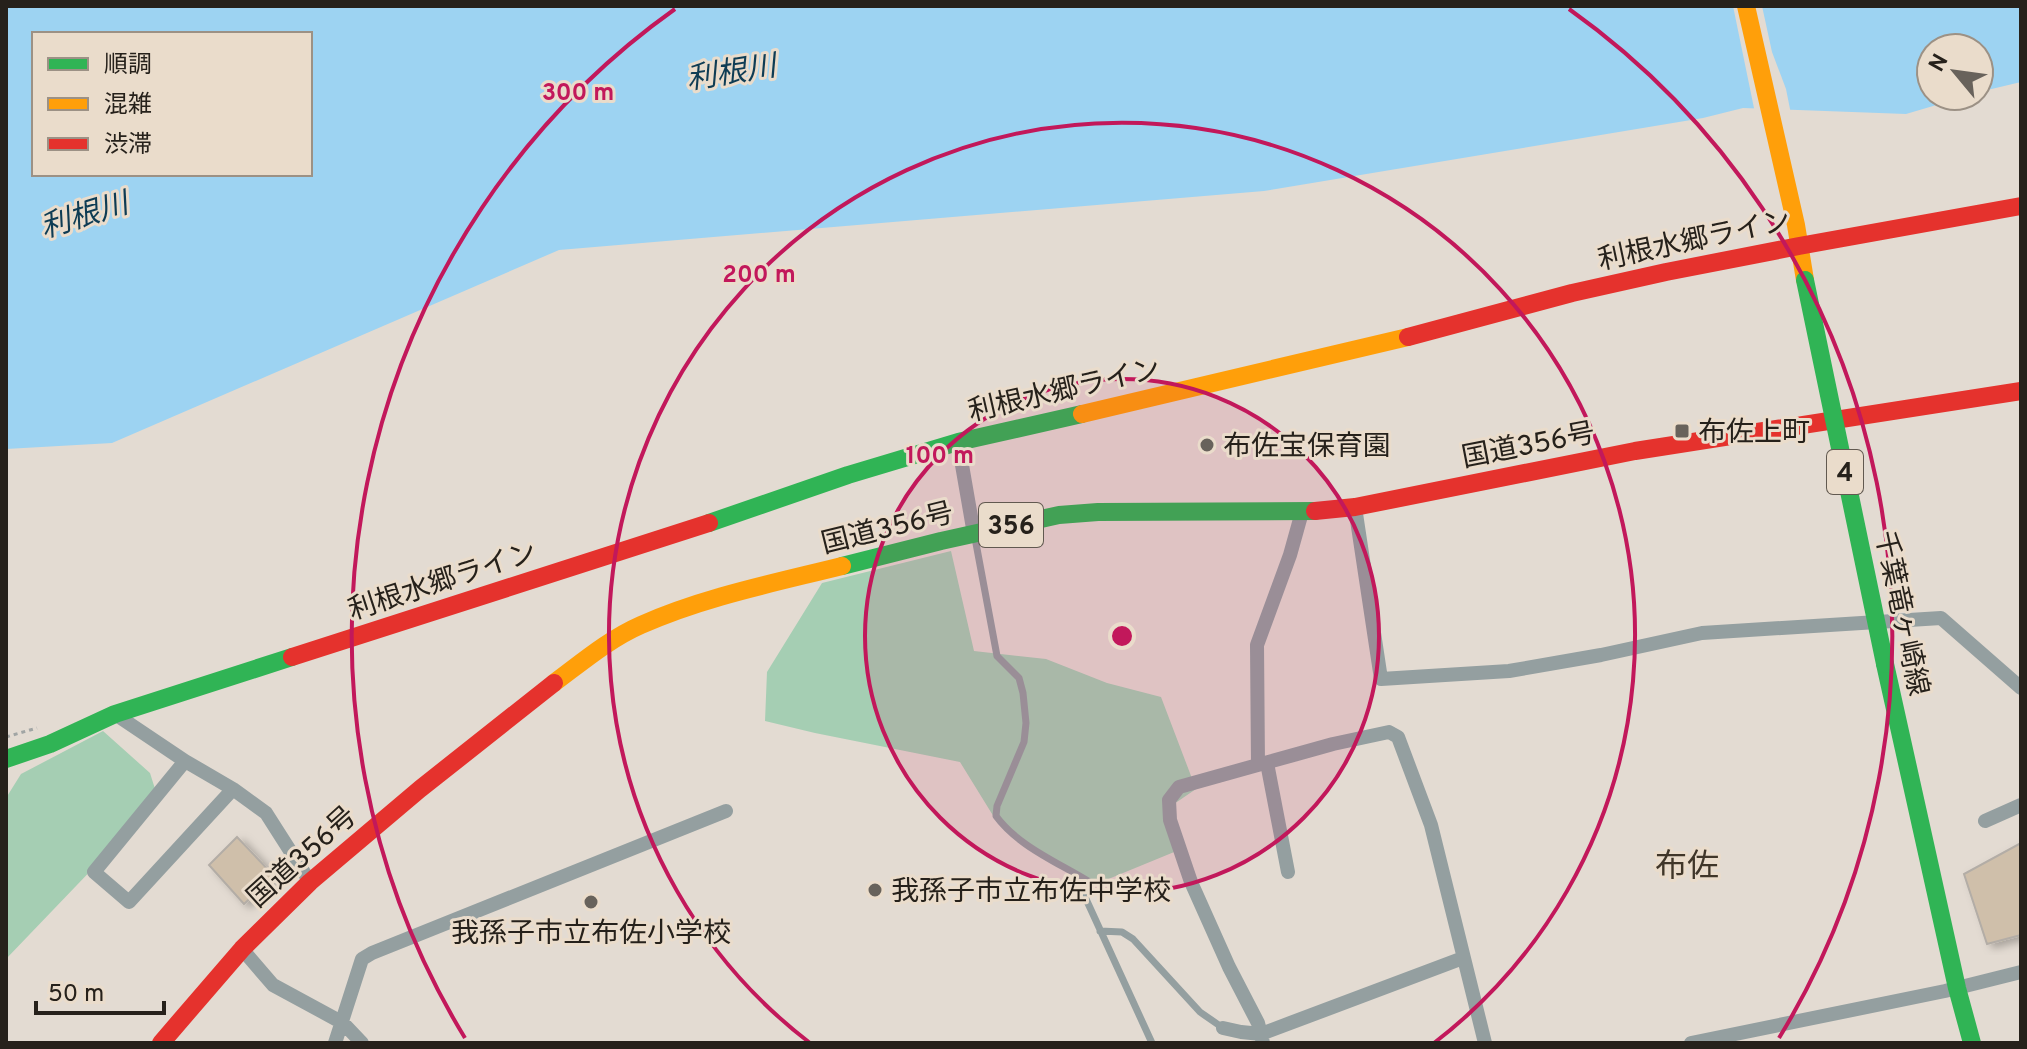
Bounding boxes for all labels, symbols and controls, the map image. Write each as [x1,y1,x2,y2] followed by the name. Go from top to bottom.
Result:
[32,32,312,176] legend
[1915,32,1995,112] north arrow
[684,49,782,100] water label: 利根川
[1924,50,1955,77] text: N
[104,51,152,81] text: 順調
[542,79,614,109] text: 300 m
[104,91,152,121] text: 混雑
[104,131,152,161] text: 渋滞
[36,186,136,248] water label: 利根川
[1595,204,1794,280] street label: 利根水郷ライン
[722,261,796,291] text: 200 m
[965,352,1164,432] street label: 利根水郷ライン
[1459,416,1598,477] street label: 国道356号
[1698,416,1810,452] place label: 布佐上町
[1673,422,1691,440] marker: 布佐上町
[1223,430,1391,466] place label: 布佐宝保育園
[1198,436,1216,454] marker: 布佐宝保育園
[906,442,974,472] text: 100 m
[1827,450,1863,494] road number: 4
[818,496,958,564] street label: 国道356号
[979,503,1043,547] road number: 356
[1865,528,1935,700] street label: 千葉竜ヶ崎線
[344,535,542,630] street label: 利根水郷ライン
[1108,622,1136,650] centre of rings
[241,800,365,917] street label: 国道356号
[1655,848,1719,888] district label: 布佐
[891,875,1171,911] place label: 我孫子市立布佐中学校
[866,881,884,899] marker: 我孫子市立布佐中学校
[582,893,600,911] marker: 我孫子市立布佐小学校
[451,917,731,953] place label: 我孫子市立布佐小学校
[36,965,164,1015] scale bar
[48,980,104,1010] text: 50 m

